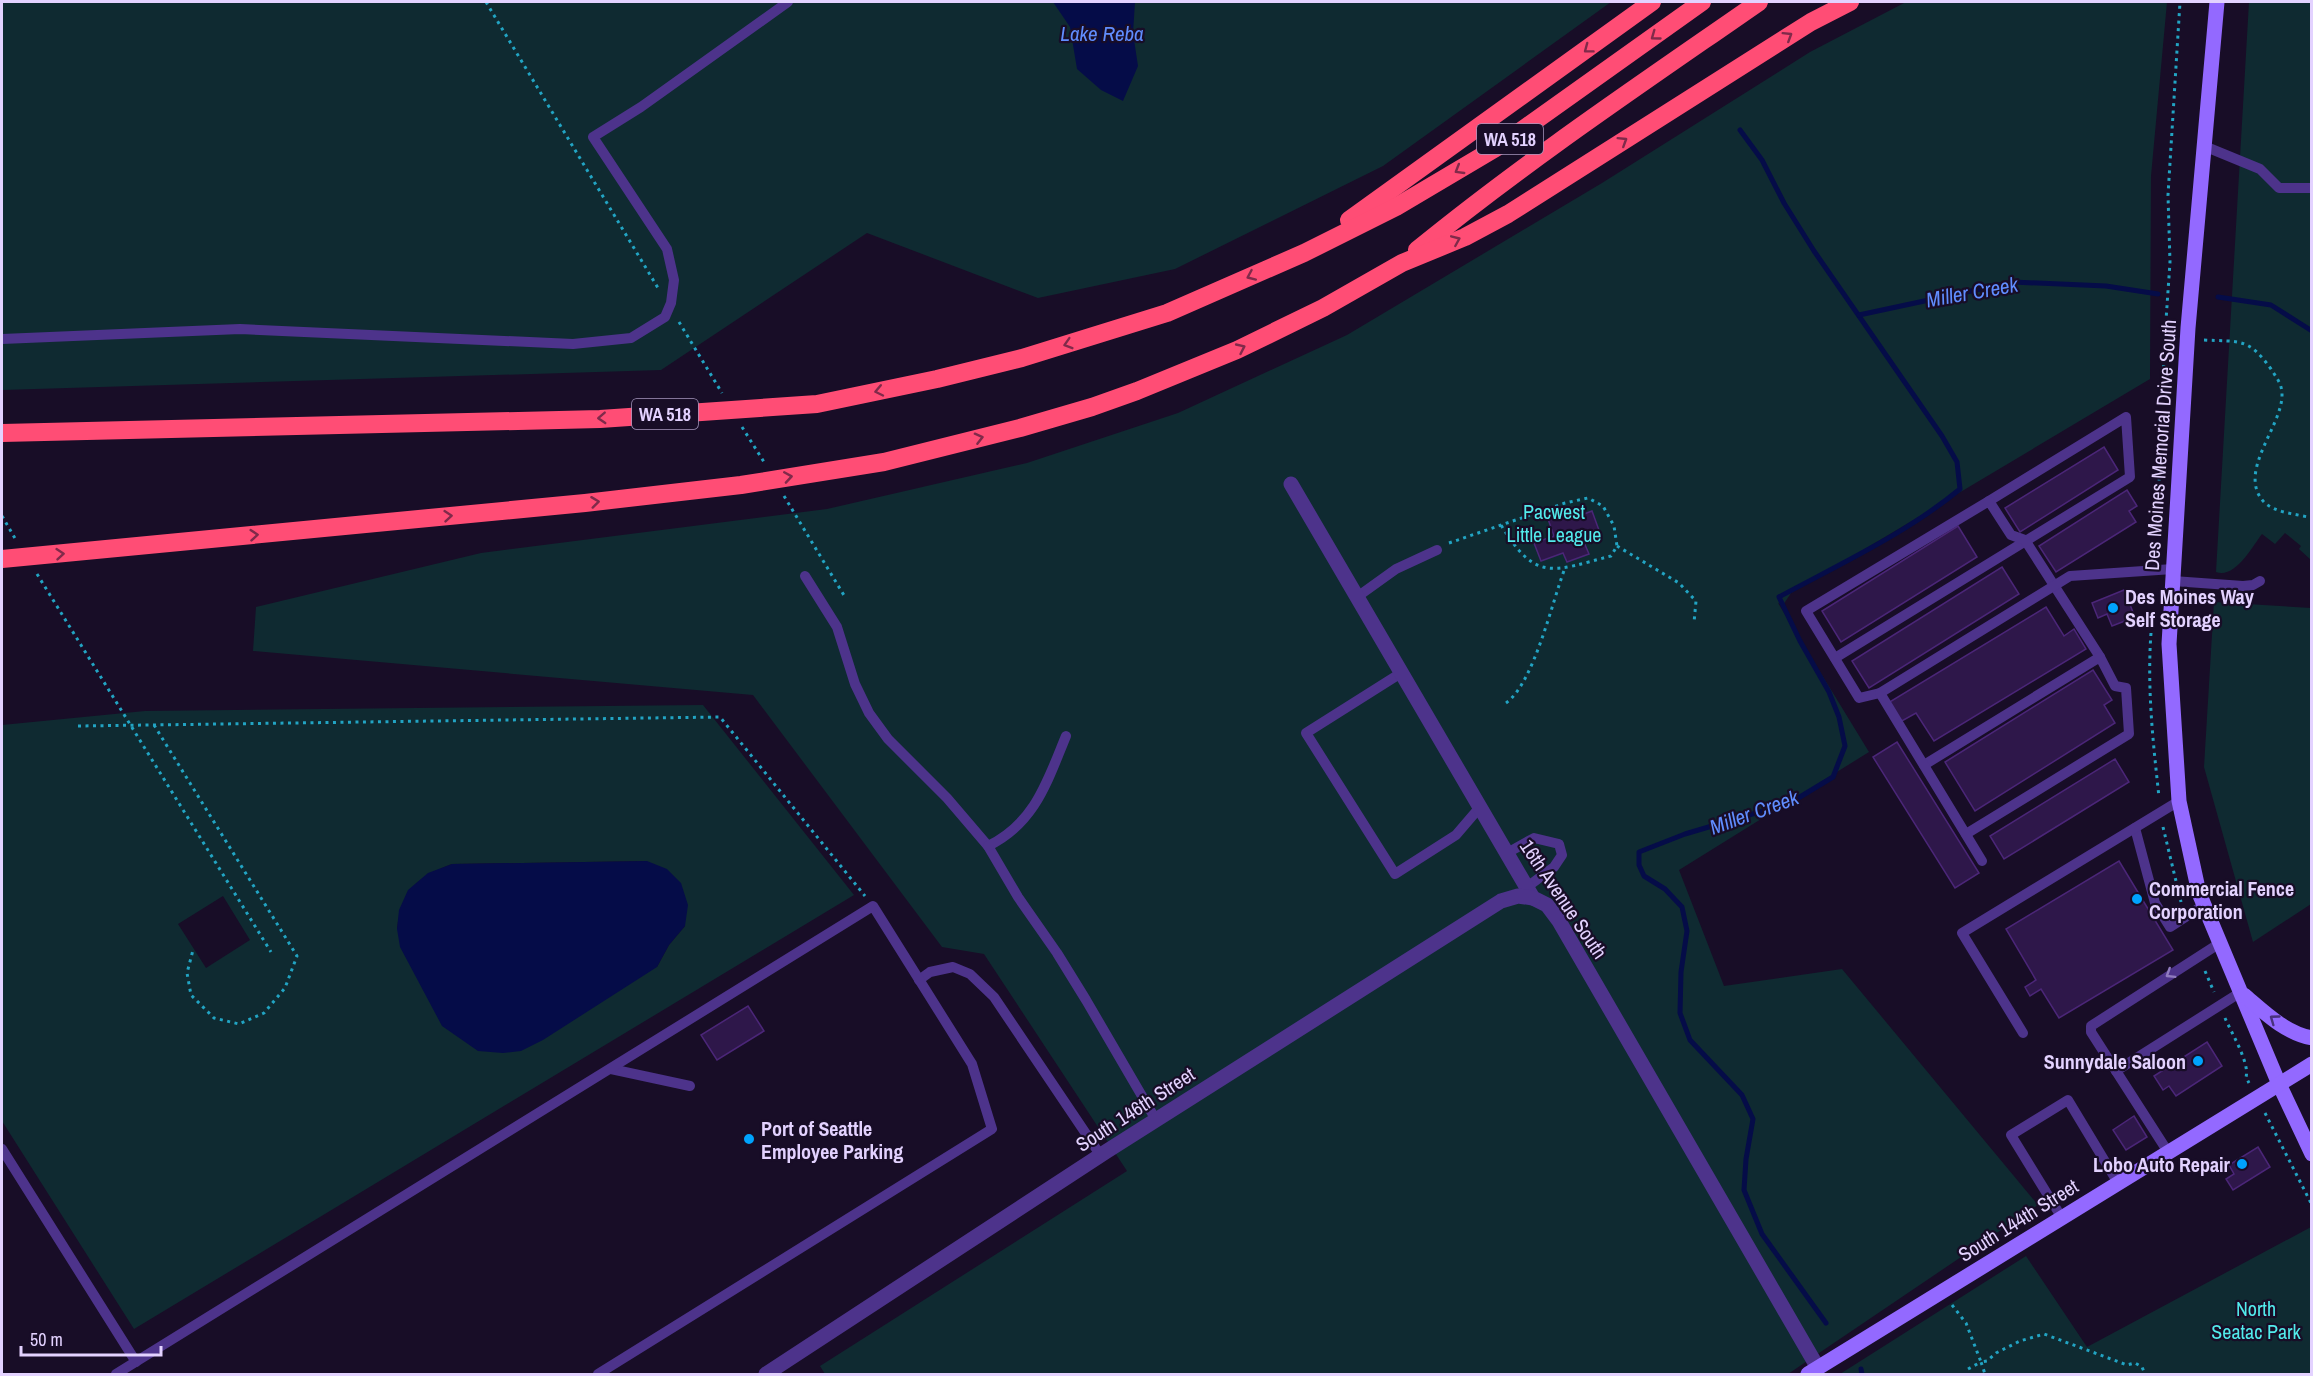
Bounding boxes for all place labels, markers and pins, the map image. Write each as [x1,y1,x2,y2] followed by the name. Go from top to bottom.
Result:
[2125,583,2255,633] place label: Des Moines Way Self Storage
[2106,601,2120,615] marker: Des Moines Way Self Storage
[2149,875,2294,925] place label: Commercial Fence Corporation
[2130,892,2144,906] marker: Commercial Fence Corporation
[2044,1048,2186,1075] place label: Sunnydale Saloon
[2191,1054,2205,1068] marker: Sunnydale Saloon
[761,1115,903,1165] place label: Port of Seattle Employee Parking
[742,1132,756,1146] marker: Port of Seattle Employee Parking
[2093,1151,2231,1178] place label: Lobo Auto Repair
[2235,1157,2249,1171] marker: Lobo Auto Repair

